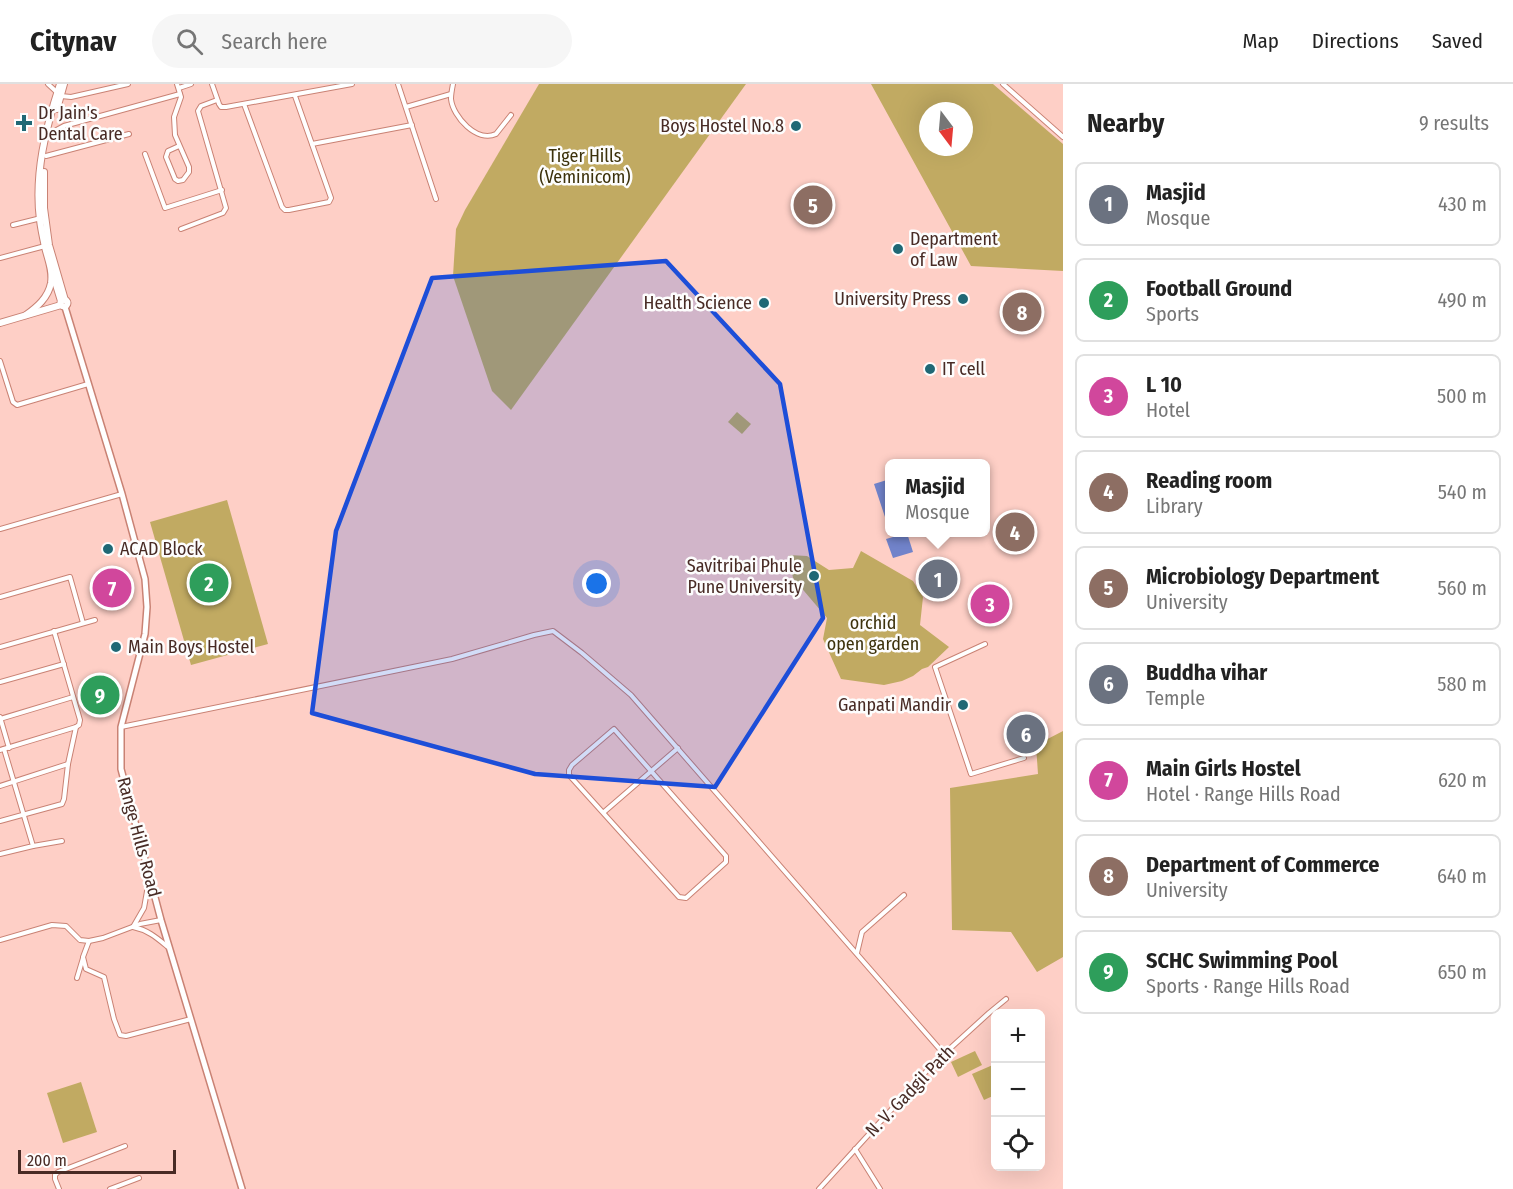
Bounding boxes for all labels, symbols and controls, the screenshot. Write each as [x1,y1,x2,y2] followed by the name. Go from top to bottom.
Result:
[152,14,572,68] search box
[30,25,116,58] text: Citynav
[173,25,206,58] icon: search
[221,28,327,55] text: Search here
[1242,28,1279,54] text: Map
[1312,28,1399,54] text: Directions
[1432,28,1483,54] text: Saved
[38,102,123,145] place label: Dr Jain's Dental Care
[919,102,973,156] north arrow
[1087,108,1164,139] text: Nearby
[1419,111,1489,135] text: 9 results
[15,114,33,132] marker: Dr Jain's Dental Care
[660,115,784,137] place label: Boys Hostel No.8
[789,119,803,133] marker: Boys Hostel No.8
[539,145,631,188] park label: Tiger Hills (Veminicom)
[1146,179,1206,206] text: Masjid
[794,182,832,228] pin: 5
[1104,192,1113,216] text: 1
[1438,192,1487,216] text: 430 m
[1146,206,1210,230] text: Mosque
[910,228,998,271] place label: Department of Law
[891,242,905,256] marker: Department of Law
[1146,275,1292,302] text: Football Ground
[834,288,951,310] place label: University Press
[1104,288,1113,312] text: 2
[1437,288,1487,312] text: 490 m
[1002,290,1042,334] pin: 8
[644,292,752,314] place label: Health Science
[956,292,970,306] marker: University Press
[757,296,771,310] marker: Health Science
[1146,302,1199,326] text: Sports
[942,358,985,380] place label: IT cell
[923,362,937,376] marker: IT cell
[1146,371,1182,398] text: L 10
[1104,384,1113,408] text: 3
[1437,384,1487,408] text: 500 m
[1146,398,1190,422] text: Hotel
[885,459,990,537] popup
[1146,467,1272,494] text: Reading room
[905,473,965,500] text: Masjid
[1103,480,1114,504] text: 4
[1438,480,1487,504] text: 540 m
[1146,494,1203,518] text: Library
[905,500,970,524] text: Mosque
[996,510,1034,554] pin: 4
[120,538,203,560] place label: ACAD Block
[101,542,115,556] marker: ACAD Block
[687,555,802,598] place label: Savitribai Phule Pune University
[918,556,958,602] pin: 1
[190,560,228,606] pin: 2
[1146,563,1379,590] text: Microbiology Department
[92,566,132,610] pin: 7
[582,569,611,598] your location
[807,569,821,583] marker: Savitribai Phule Pune University
[1104,576,1113,600] text: 5
[1437,576,1487,600] text: 560 m
[970,582,1010,626] pin: 3
[1146,590,1228,614] text: University
[827,612,919,655] park label: orchid open garden
[128,636,254,658] place label: Main Boys Hostel
[109,640,123,654] marker: Main Boys Hostel
[1146,659,1267,686] text: Buddha vihar
[80,672,120,718] pin: 9
[1103,672,1114,696] text: 6
[1437,672,1487,696] text: 580 m
[1146,686,1205,710] text: Temple
[838,694,952,716] place label: Ganpati Mandir
[956,698,970,712] marker: Ganpati Mandir
[1006,712,1046,756] pin: 6
[1146,755,1301,782] text: Main Girls Hostel
[1104,768,1113,792] text: 7
[1438,768,1487,792] text: 620 m
[112,775,166,899] street label: Range Hills Road
[1146,782,1341,806] text: Hotel · Range Hills Road
[1146,851,1379,878] text: Department of Commerce
[1103,864,1114,888] text: 8
[1437,864,1487,888] text: 640 m
[1146,878,1228,902] text: University
[1146,947,1338,974] text: SCHC Swimming Pool
[1103,960,1114,984] text: 9
[1438,960,1487,984] text: 650 m
[1146,974,1350,998] text: Sports · Range Hills Road
[991,1009,1045,1171] map controls
[991,1009,1045,1063] button: +
[861,1041,959,1141] street label: N. V. Gadgil Path
[991,1063,1045,1117] button: −
[991,1117,1045,1171] button: locate
[18,1147,176,1174] scale bar
[27,1151,67,1170] text: 200 m

